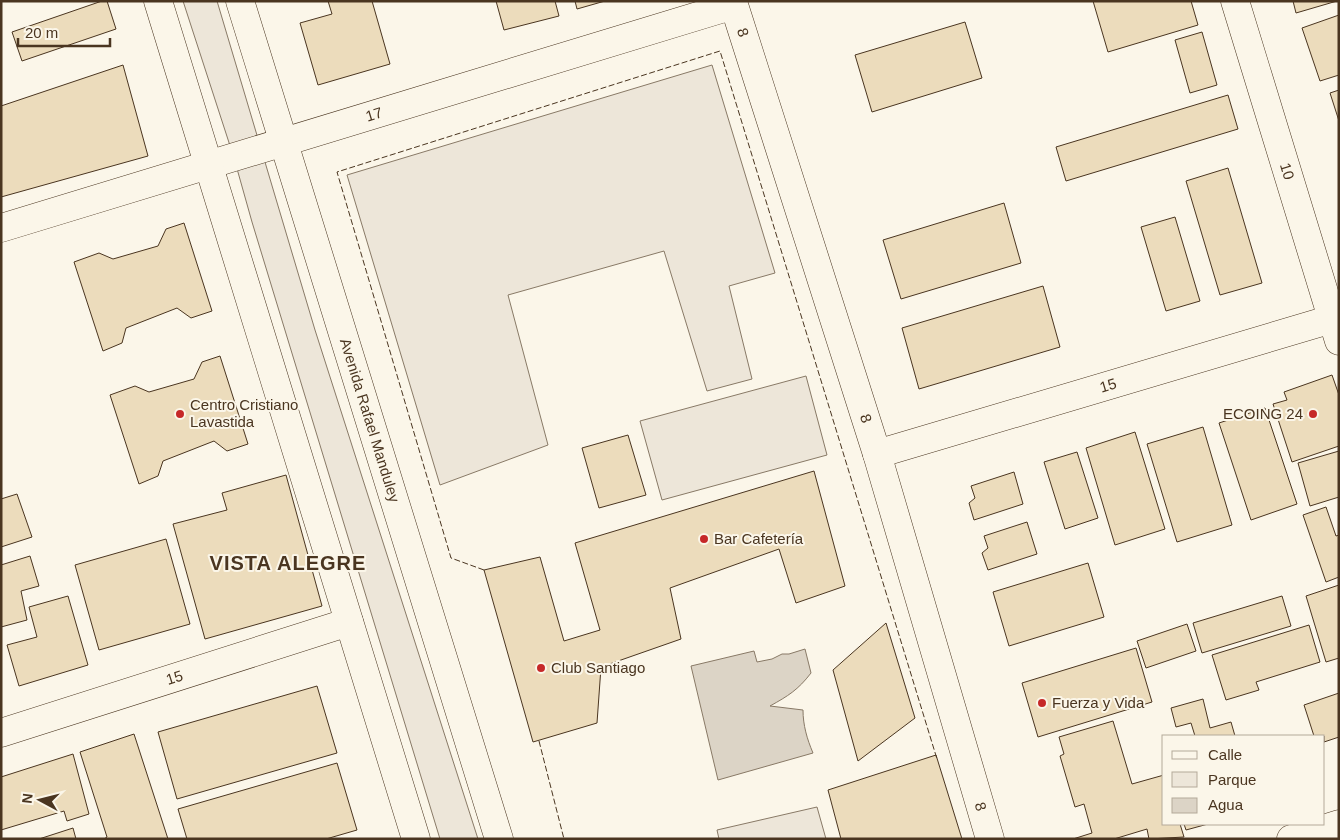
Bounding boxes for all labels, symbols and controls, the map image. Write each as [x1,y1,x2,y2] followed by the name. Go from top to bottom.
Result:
[18,15,110,47] scale bar
[25,24,58,41] text: 20 m
[734,26,753,39] street label: 8
[364,103,384,125] street label: 17
[1277,161,1298,182] street label: 10
[337,336,404,505] street label: Avenida Rafael Manduley
[1097,374,1118,396] street label: 15
[190,396,298,430] place label: Centro Cristiano Lavastida
[1223,405,1303,422] place label: ECOING 24
[174,408,186,420] marker: Centro Cristiano Lavastida
[1307,408,1319,420] marker: ECOING 24
[857,412,875,425] street label: 8
[714,530,804,547] place label: Bar Cafetería
[698,533,710,545] marker: Bar Cafetería
[210,552,366,574] district label: VISTA ALEGRE
[551,659,645,676] place label: Club Santiago
[535,662,547,674] marker: Club Santiago
[164,667,185,688] street label: 15
[1052,694,1145,711] place label: Fuerza y Vida
[1036,697,1048,709] marker: Fuerza y Vida
[1162,735,1325,825] legend
[1208,746,1242,763] text: Calle
[1208,771,1256,788] text: Parque
[15,775,65,825] north arrow
[19,792,36,804] text: N
[1208,796,1244,813] text: Agua
[972,800,990,813] street label: 8

